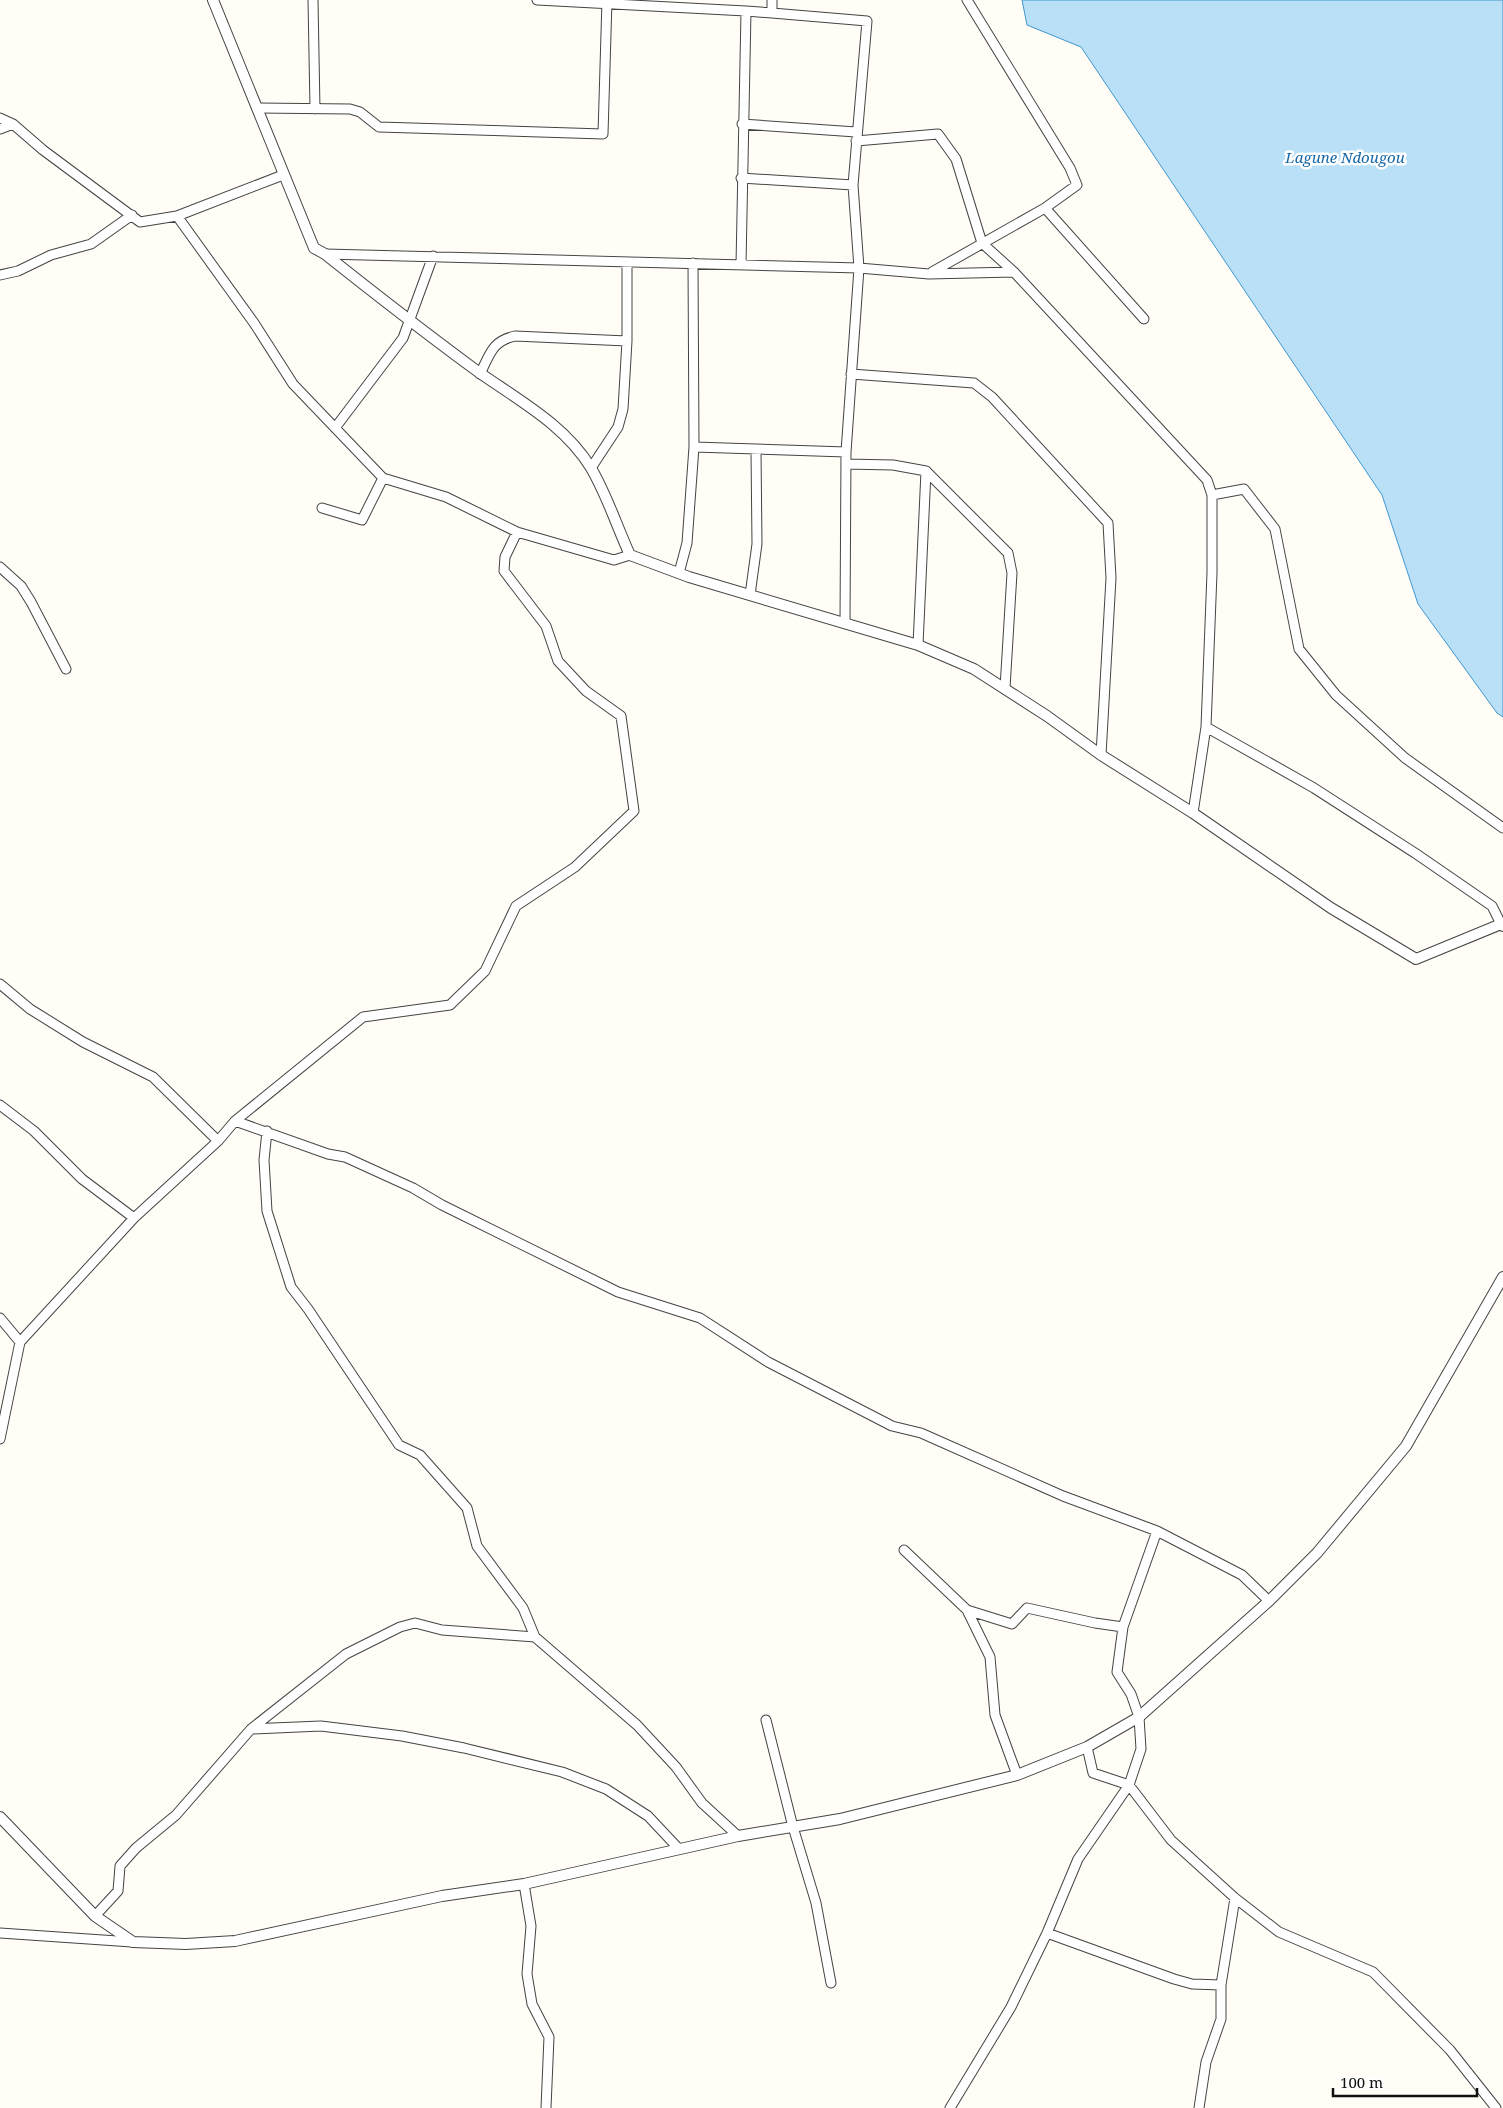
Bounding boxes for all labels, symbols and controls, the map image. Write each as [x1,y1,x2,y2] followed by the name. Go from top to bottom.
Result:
[1284,147,1405,167] water label: Lagune Ndougou
[1333,2066,1477,2098] scale bar
[1340,2072,1383,2092] text: 100 m

